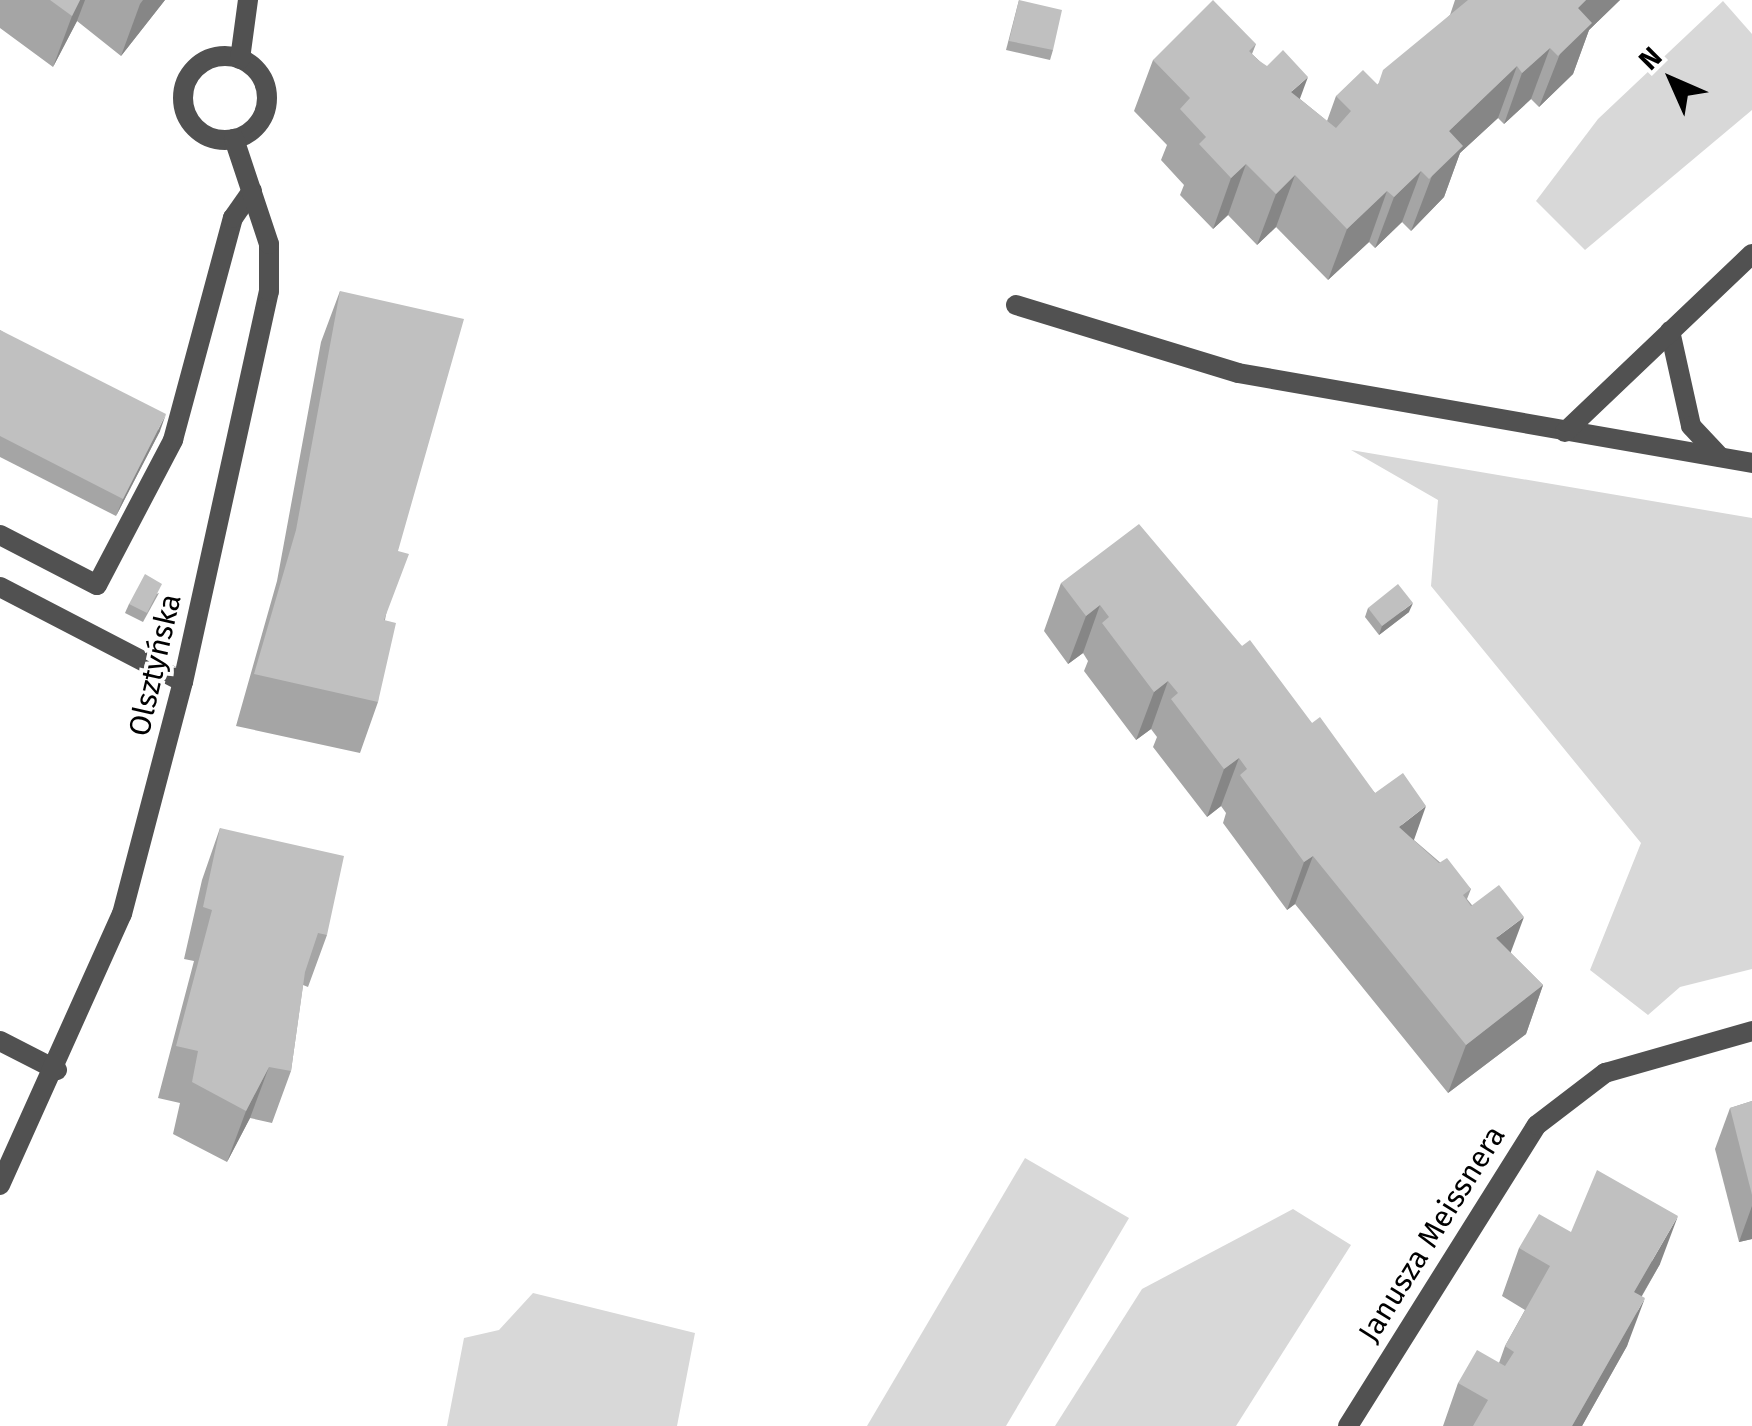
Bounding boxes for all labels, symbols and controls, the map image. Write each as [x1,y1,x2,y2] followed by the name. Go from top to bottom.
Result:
[1622,30,1722,130] north arrow
[1632,40,1669,77] text: N
[121,590,189,740] street label: Olsztyńska
[1351,1119,1513,1349] street label: Janusza Meissnera

